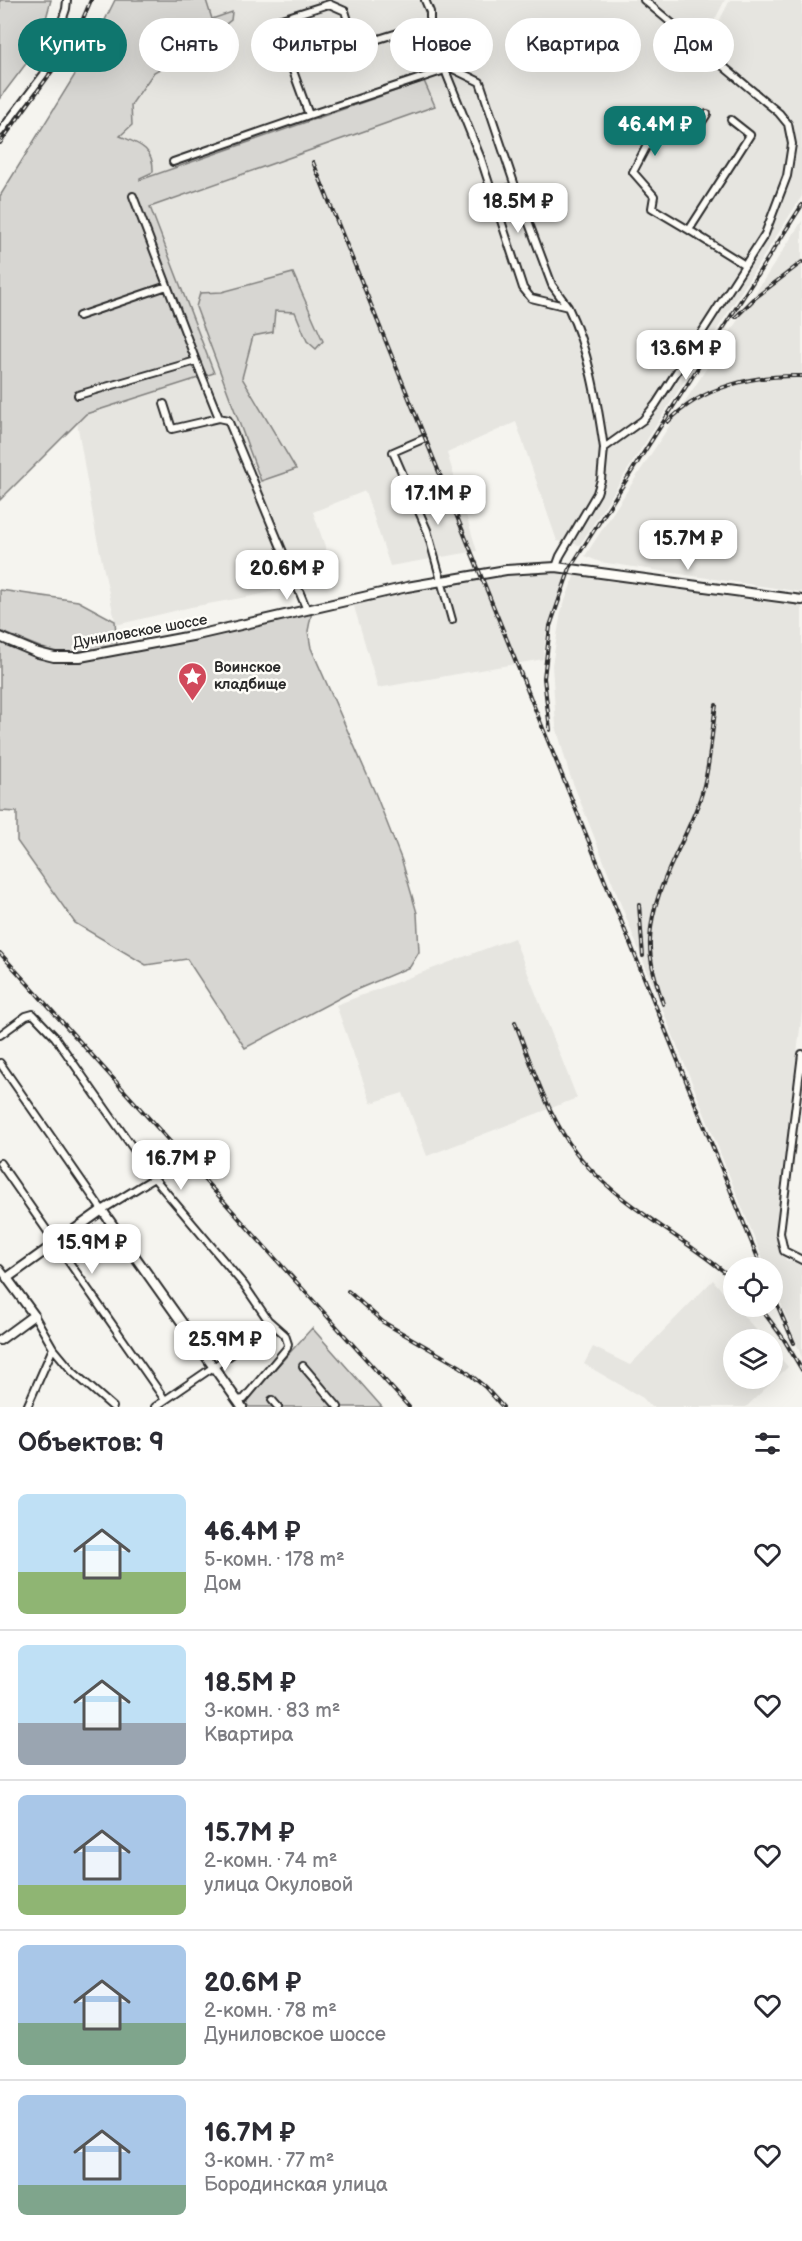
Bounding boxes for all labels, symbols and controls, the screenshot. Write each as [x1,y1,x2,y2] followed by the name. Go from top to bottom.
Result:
[18,18,127,72] chip: Купить
[139,18,239,72] chip: Снять
[251,18,378,72] chip: Фильтры
[390,18,493,72] chip: Новое
[505,18,641,72] chip: Квартира
[653,18,734,72] chip: Дом
[600,106,710,157] pin: 46.4M ₽
[618,113,692,137] text: 46.4M ₽
[463,183,573,234] pin: 18.5M ₽
[483,190,553,214] text: 18.5M ₽
[631,330,741,381] pin: 13.6M ₽
[651,337,721,361] text: 13.6M ₽
[383,475,493,526] pin: 17.1M ₽
[405,482,471,506] text: 17.1M ₽
[633,520,743,571] pin: 15.7M ₽
[653,527,723,551] text: 15.7M ₽
[232,550,342,601] pin: 20.6M ₽
[250,557,324,581] text: 20.6M ₽
[71,610,209,653] street label: Дуниловское шоссе
[214,658,286,694] place label: Воинское кладбище
[177,660,209,702] place icon: Воинское кладбище
[126,1140,236,1191] pin: 16.7M ₽
[146,1147,216,1171] text: 16.7M ₽
[37,1224,147,1275] pin: 15.9M ₽
[57,1231,127,1255] text: 15.9M ₽
[723,1257,783,1389] map controls
[723,1257,783,1317] button: locate
[170,1321,280,1372] pin: 25.9M ₽
[188,1328,262,1352] text: 25.9M ₽
[723,1329,783,1389] button: layers
[751,1427,784,1460] icon: filters
[18,1428,164,1459] text: Объектов: 9
[204,1517,301,1548] text: 46.4M ₽
[66,1518,138,1590] icon: home
[751,1538,784,1571] icon: heart
[204,1548,345,1572] text: 5-комн. · 178 m²
[204,1572,242,1596] text: Дом
[204,1668,296,1699] text: 18.5M ₽
[66,1669,138,1741] icon: home
[751,1689,784,1722] icon: heart
[204,1699,340,1723] text: 3-комн. · 83 m²
[204,1723,294,1747] text: Квартира
[204,1818,295,1849] text: 15.7M ₽
[66,1819,138,1891] icon: home
[751,1839,784,1872] icon: heart
[204,1849,337,1873] text: 2-комн. · 74 m²
[204,1873,353,1897] text: улица Окуловой
[204,1968,301,1999] text: 20.6M ₽
[66,1969,138,2041] icon: home
[751,1989,784,2022] icon: heart
[204,1999,337,2023] text: 2-комн. · 78 m²
[204,2023,386,2047] text: Дуниловское шоссе
[204,2118,295,2149] text: 16.7M ₽
[66,2119,138,2191] icon: home
[751,2139,784,2172] icon: heart
[204,2149,334,2173] text: 3-комн. · 77 m²
[204,2173,388,2197] text: Бородинская улица

